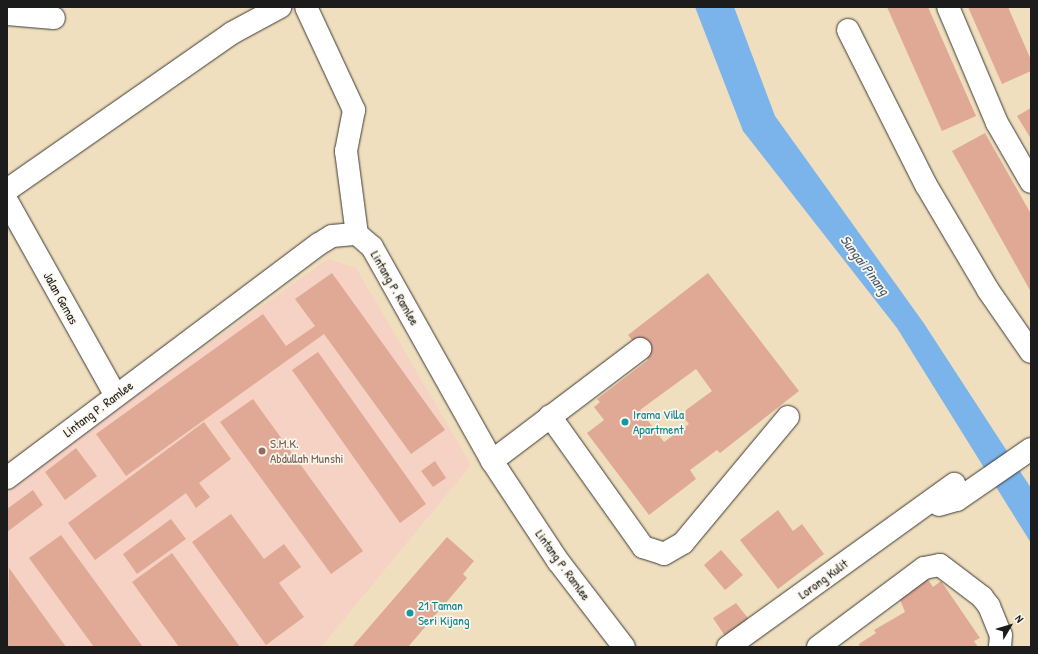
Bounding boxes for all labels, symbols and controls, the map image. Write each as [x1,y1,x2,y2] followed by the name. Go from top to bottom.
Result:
[837,232,893,298] water label: Sungai Pinang
[367,248,423,328] street label: Lintang P. Ramlee
[40,269,82,327] street label: Jalan Gemas
[60,378,136,440] street label: Lintang P. Ramlee
[633,407,684,438] place label: Irama Villa Apartment
[620,417,630,427] marker: Irama Villa Apartment
[270,436,343,467] place label: S.M.K. Abdullah Munshi
[257,446,267,456] marker: S.M.K. Abdullah Munshi
[532,527,594,603] street label: Lintang P. Ramlee
[795,556,851,602] street label: Lorong Kulit
[418,598,470,629] place label: 21 Taman Seri Kijang
[990,606,1030,646] north arrow
[405,608,415,618] marker: 21 Taman Seri Kijang
[1012,612,1027,625] text: N

